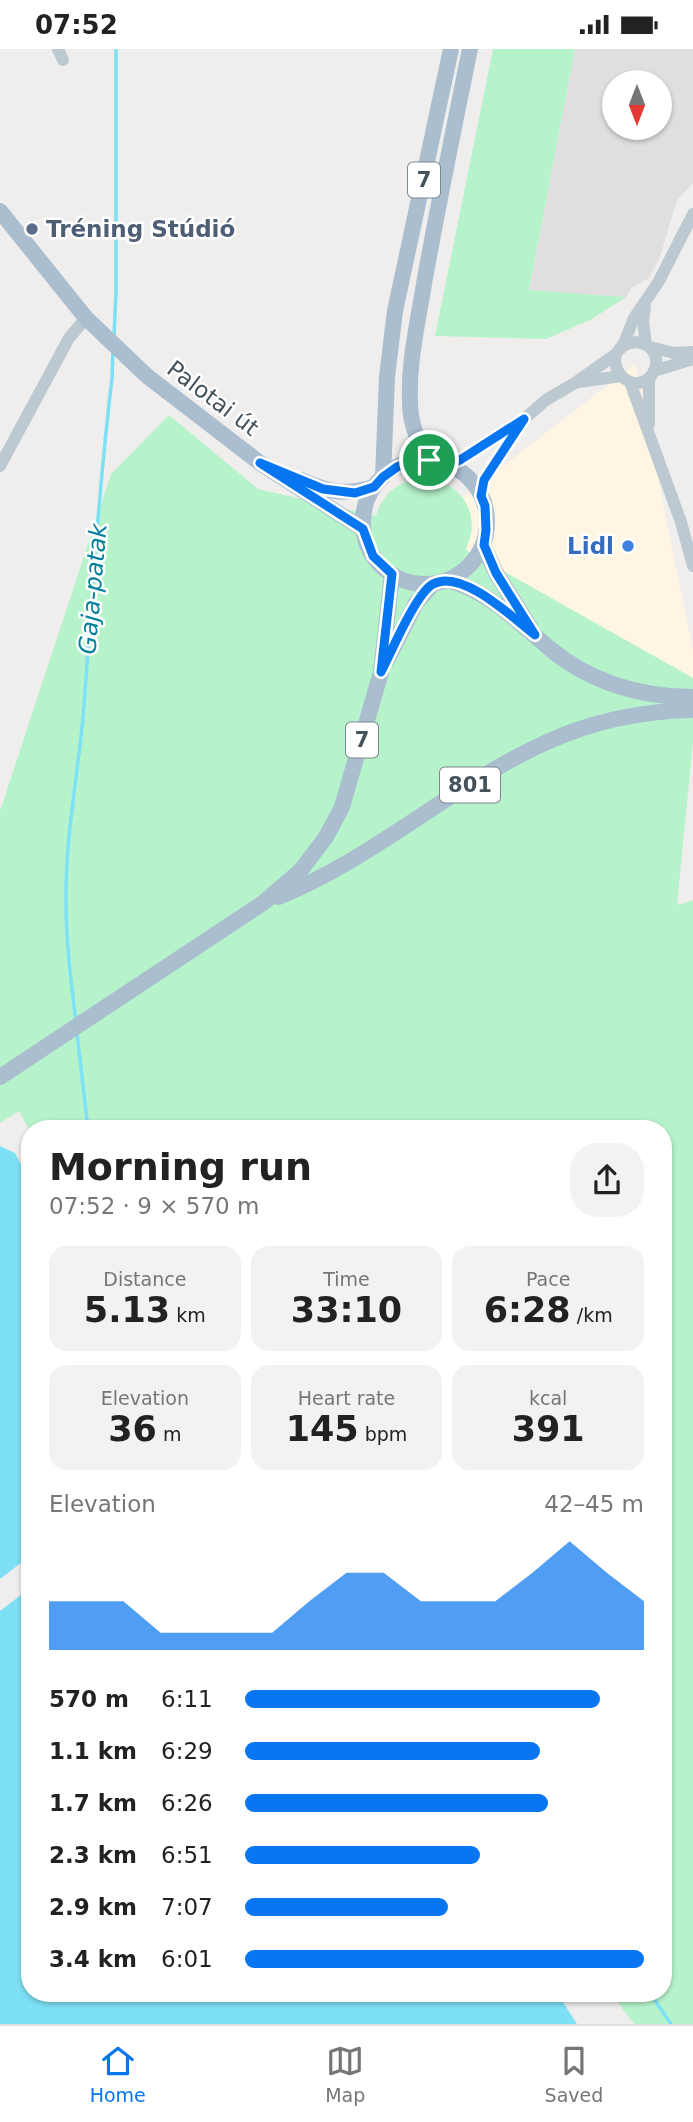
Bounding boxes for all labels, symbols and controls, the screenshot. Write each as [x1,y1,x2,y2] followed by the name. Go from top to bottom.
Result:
[35,10,118,40] text: 07:52
[602,70,672,140] north arrow
[602,70,672,140] map controls
[408,163,440,197] road number: 7
[46,216,235,242] place label: Tréning Stúdió
[24,221,40,237] marker: Tréning Stúdió
[162,355,264,441] street label: Palotai út
[399,430,459,490] pin
[410,441,448,479] icon: arrive
[73,521,113,656] water label: Gaja-patak
[567,533,614,559] place label: Lidl
[620,538,636,554] marker: Lidl
[346,723,378,757] road number: 7
[440,767,500,803] road number: 801
[570,1143,644,1217] button: share
[49,1145,312,1189] text: Morning run
[49,1193,259,1219] text: 07:52 · 9 × 570 m
[103,1268,186,1290] text: Distance
[323,1268,370,1290] text: Time
[526,1268,570,1290] text: Pace
[84,1290,170,1330] text: 5.13
[291,1290,402,1330] text: 33:10
[484,1290,571,1330] text: 6:28
[170,1304,206,1326] text: km
[571,1304,613,1326] text: /km
[101,1387,189,1409] text: Elevation
[298,1387,395,1409] text: Heart rate
[529,1387,567,1409] text: kcal
[108,1409,157,1449] text: 36
[286,1409,359,1449] text: 145
[512,1409,585,1449] text: 391
[157,1423,181,1445] text: m
[359,1423,407,1445] text: bpm
[49,1491,156,1517] text: Elevation
[544,1491,644,1517] text: 42–45 m
[49,1686,129,1712] text: 570 m
[161,1686,213,1712] text: 6:11
[49,1738,137,1764] text: 1.1 km
[161,1738,213,1764] text: 6:29
[49,1790,137,1816] text: 1.7 km
[161,1790,213,1816] text: 6:26
[49,1842,137,1868] text: 2.3 km
[161,1842,213,1868] text: 6:51
[49,1894,137,1920] text: 2.9 km
[161,1894,213,1920] text: 7:07
[49,1946,137,1972] text: 3.4 km
[161,1946,213,1972] text: 6:01
[90,2042,146,2106] tab: Home
[325,2042,365,2106] tab: Map
[545,2042,603,2106] tab: Saved

